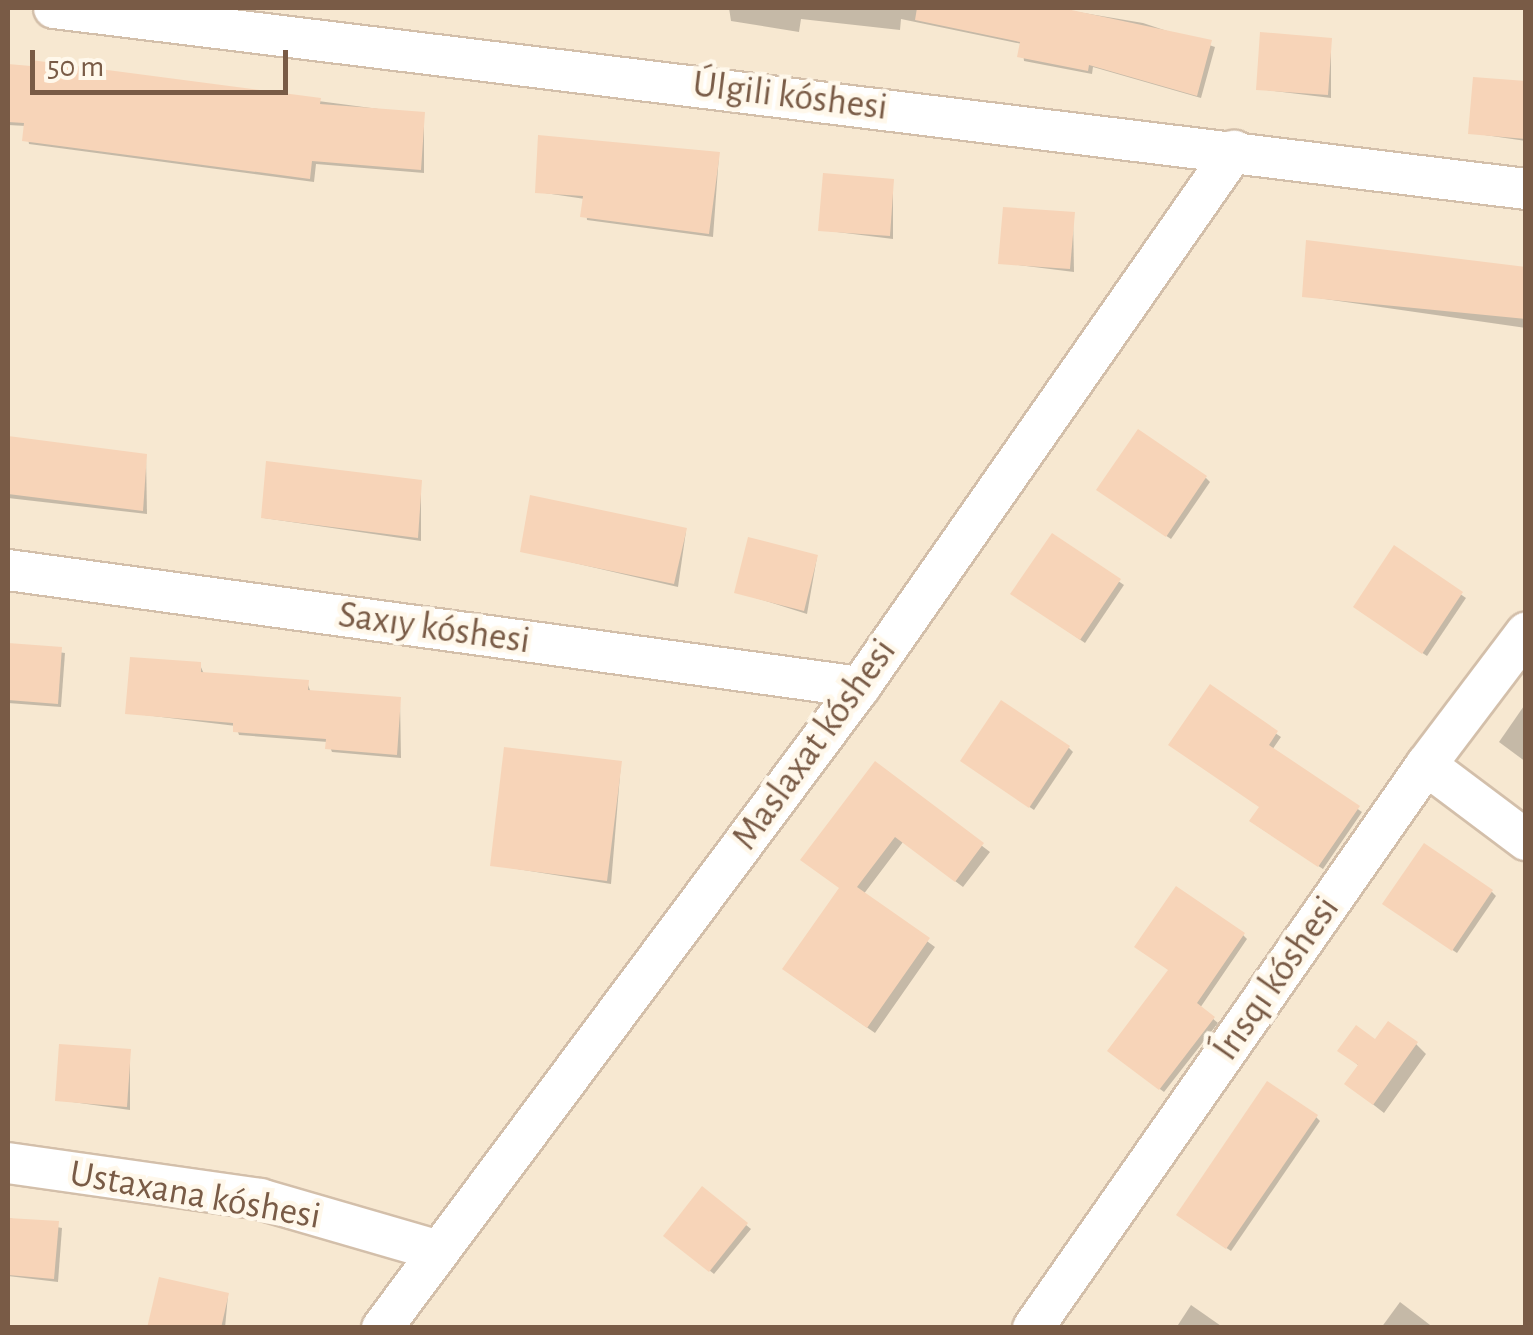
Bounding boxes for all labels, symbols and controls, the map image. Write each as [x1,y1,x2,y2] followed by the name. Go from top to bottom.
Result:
[35,30,292,92] scale bar
[47,52,104,82] text: 50 m
[690,62,890,132] street label: Úlgili kóshesi
[335,593,533,665] street label: Saxıy kóshesi
[723,631,907,859] street label: Maslaxat kóshesi
[1204,888,1350,1070] street label: Írısqı kóshesi
[66,1152,324,1240] street label: Ustaxana kóshesi

